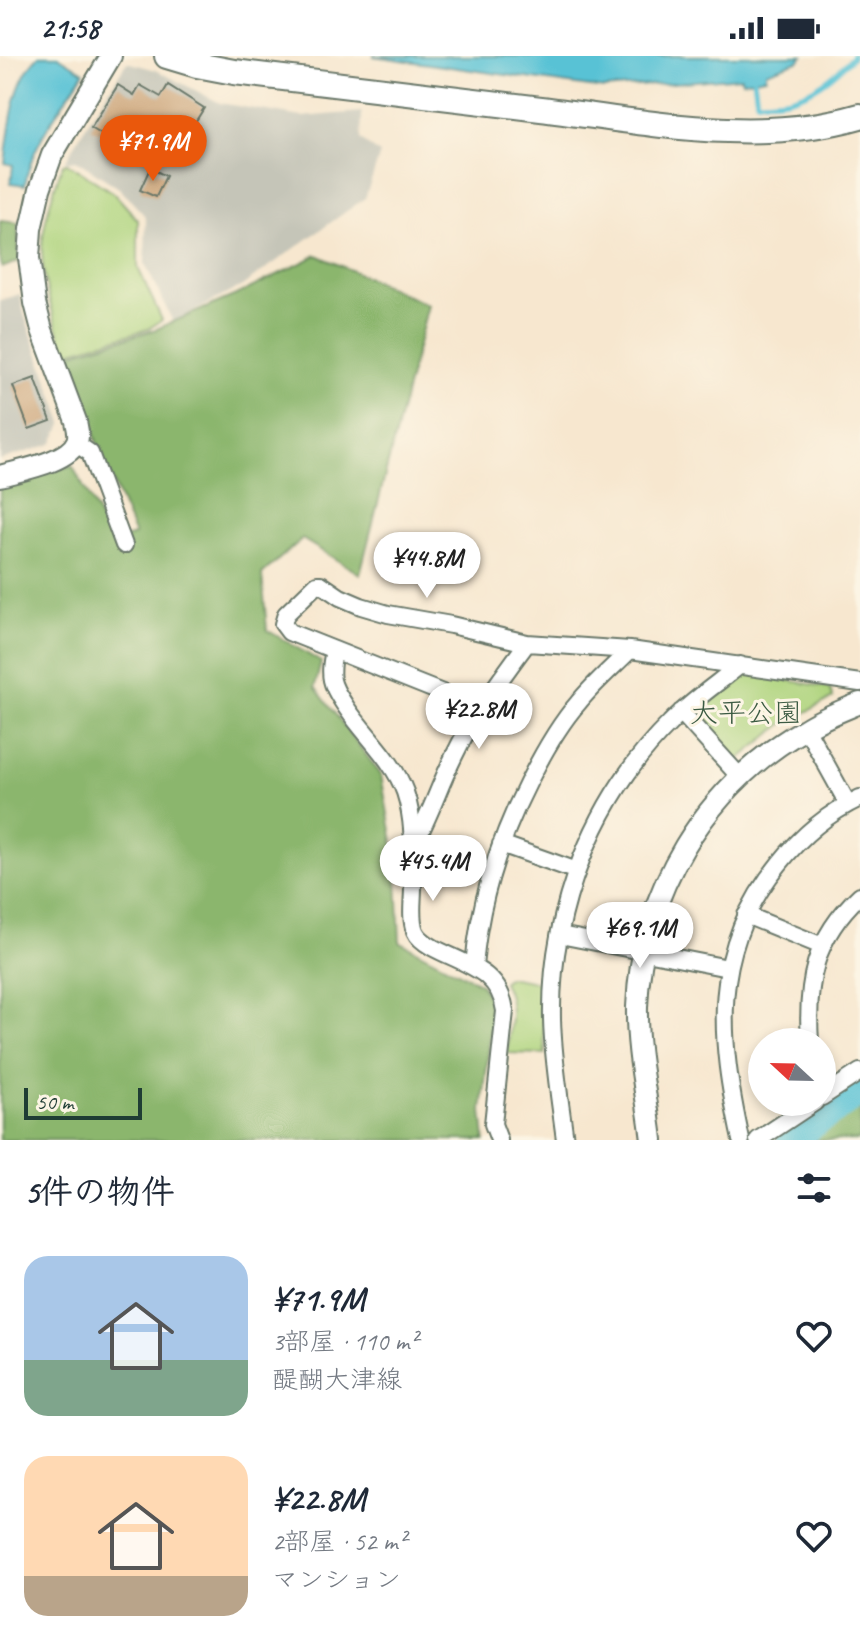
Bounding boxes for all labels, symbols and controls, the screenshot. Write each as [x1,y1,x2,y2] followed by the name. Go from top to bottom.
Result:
[40,9,99,47] text: 21:58
[88,115,218,183] pin: ¥71.9M
[118,124,188,157] text: ¥71.9M
[362,532,492,600] pin: ¥44.8M
[392,541,462,574] text: ¥44.8M
[414,683,544,751] pin: ¥22.8M
[444,692,514,725] text: ¥22.8M
[690,695,802,730] park label: 大平公園
[368,835,498,903] pin: ¥45.4M
[398,844,468,877] text: ¥45.4M
[575,902,705,970] pin: ¥69.1M
[604,911,676,944] text: ¥69.1M
[748,1028,836,1116] north arrow
[748,1028,836,1116] map controls
[24,1084,142,1120] scale bar
[36,1088,73,1116] text: 50 m
[792,1166,836,1210] icon: filters
[24,1170,175,1213] text: 5件の物件
[272,1277,364,1320] text: ¥71.9M
[88,1288,184,1384] icon: home
[792,1314,836,1358] icon: heart
[272,1325,417,1358] text: 3部屋 · 110 m²
[272,1363,402,1396] text: 醍醐大津線
[272,1477,365,1520] text: ¥22.8M
[88,1488,184,1584] icon: home
[792,1514,836,1558] icon: heart
[272,1525,406,1558] text: 2部屋 · 52 m²
[272,1563,401,1596] text: マンション

